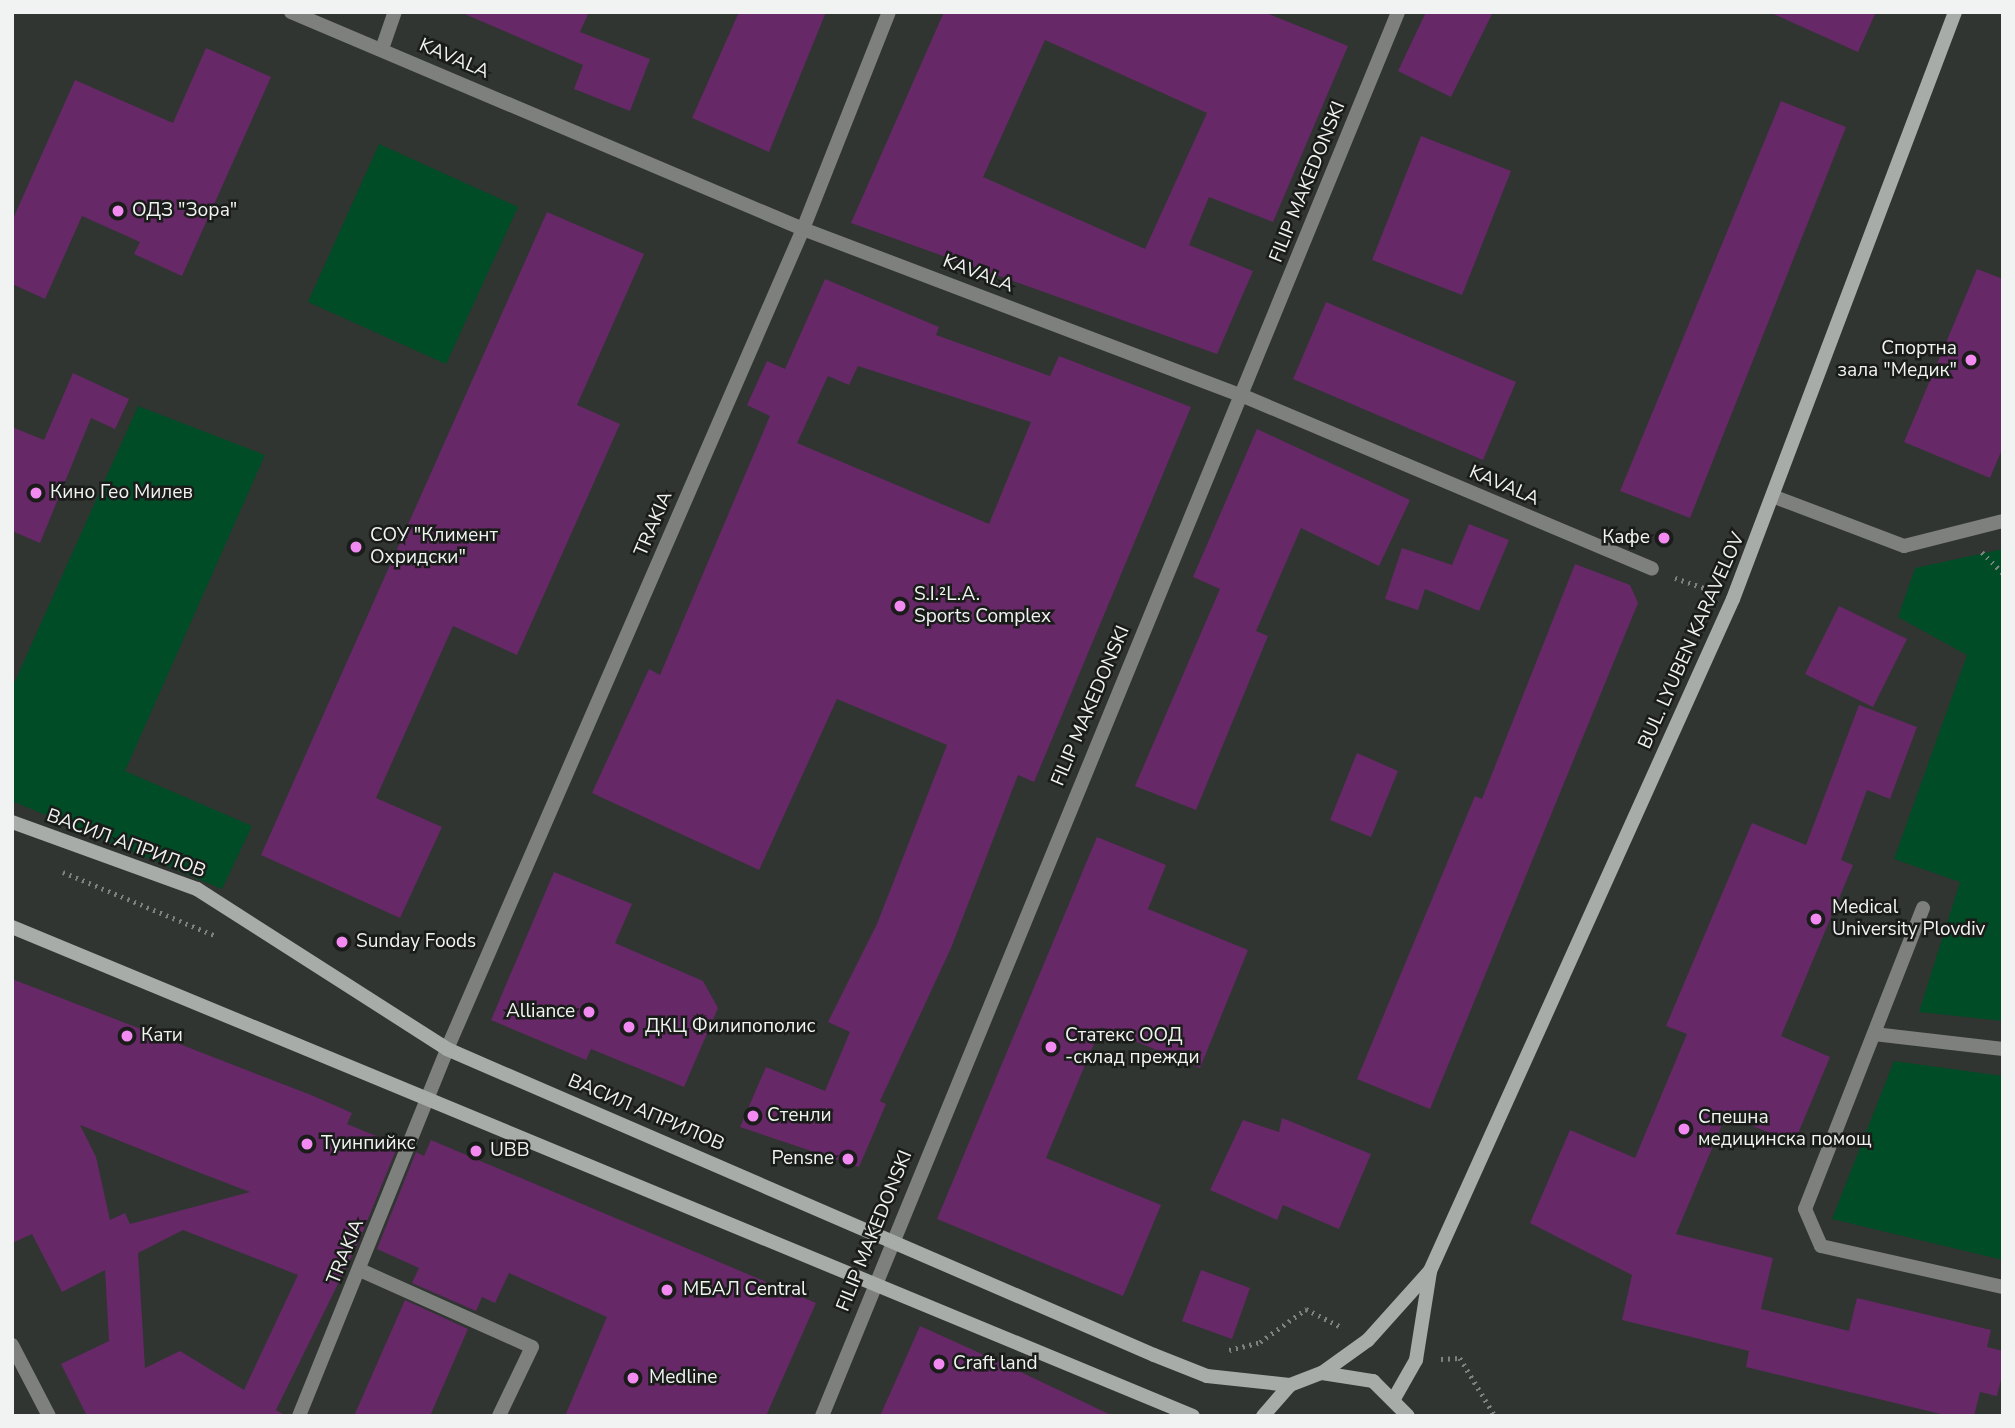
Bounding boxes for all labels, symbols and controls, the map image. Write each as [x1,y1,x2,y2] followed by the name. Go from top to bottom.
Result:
[416,34,492,84] street label: KAVALA
[1265,98,1351,266] street label: FILIP MAKEDONSKI
[132,200,237,222] place label: ОДЗ "Зора"
[110,203,126,219] marker: ОДЗ "Зора"
[939,250,1017,298] street label: KAVALA
[1838,338,1957,382] place label: Спортна зала "Медик"
[1963,352,1979,368] marker: Спортна зала "Медик"
[1466,461,1542,511] street label: KAVALA
[50,482,193,504] place label: Кино Гео Милев
[28,485,44,501] marker: Кино Гео Милев
[630,488,678,560] street label: TRAKIA
[370,525,498,569] place label: СОУ "Климент Охридски"
[1602,527,1650,549] place label: Кафе
[1634,529,1750,753] street label: BUL. LYUBEN KARAVELOV
[1656,530,1672,546] marker: Кафе
[348,539,364,555] marker: СОУ "Климент Охридски"
[914,584,1051,628] place label: S.I.²L.A. Sports Complex
[892,598,908,614] marker: S.I.²L.A. Sports Complex
[1047,623,1135,789] street label: FILIP MAKEDONSKI
[43,805,209,883] street label: ВАСИЛ АПРИЛОВ
[1832,897,1985,941] place label: Medical University Plovdiv
[1806,909,1826,929] marker: Medical University Plovdiv
[356,931,476,953] place label: Sunday Foods
[334,934,350,950] marker: Sunday Foods
[506,1001,575,1023] place label: Alliance
[581,1004,597,1020] marker: Alliance
[645,1016,816,1038] place label: ДКЦ Филипополис
[619,1017,639,1037] marker: ДКЦ Филипополис
[141,1025,183,1047] place label: Кати
[1065,1025,1200,1069] place label: Статекс ООД -склад прежди
[119,1028,135,1044] marker: Кати
[1043,1039,1059,1055] marker: Статекс ООД -склад прежди
[564,1070,728,1156] street label: ВАСИЛ АПРИЛОВ
[767,1105,832,1127] place label: Стенли
[1698,1107,1872,1151] place label: Спешна медицинска помощ
[745,1108,761,1124] marker: Стенли
[1676,1121,1692,1137] marker: Спешна медицинска помощ
[321,1133,416,1155] place label: Туинпийкс
[299,1136,315,1152] marker: Туинпийкс
[490,1140,530,1162] place label: UBB
[468,1143,484,1159] marker: UBB
[832,1147,918,1315] street label: FILIP MAKEDONSKI
[771,1148,834,1170] place label: Pensne
[840,1151,856,1167] marker: Pensne
[323,1216,369,1288] street label: TRAKIA
[683,1279,807,1301] place label: МБАЛ Central
[657,1280,677,1300] marker: МБАЛ Central
[953,1353,1038,1375] place label: Craft land
[931,1356,947,1372] marker: Craft land
[649,1367,717,1389] place label: Medline
[623,1368,643,1388] marker: Medline

